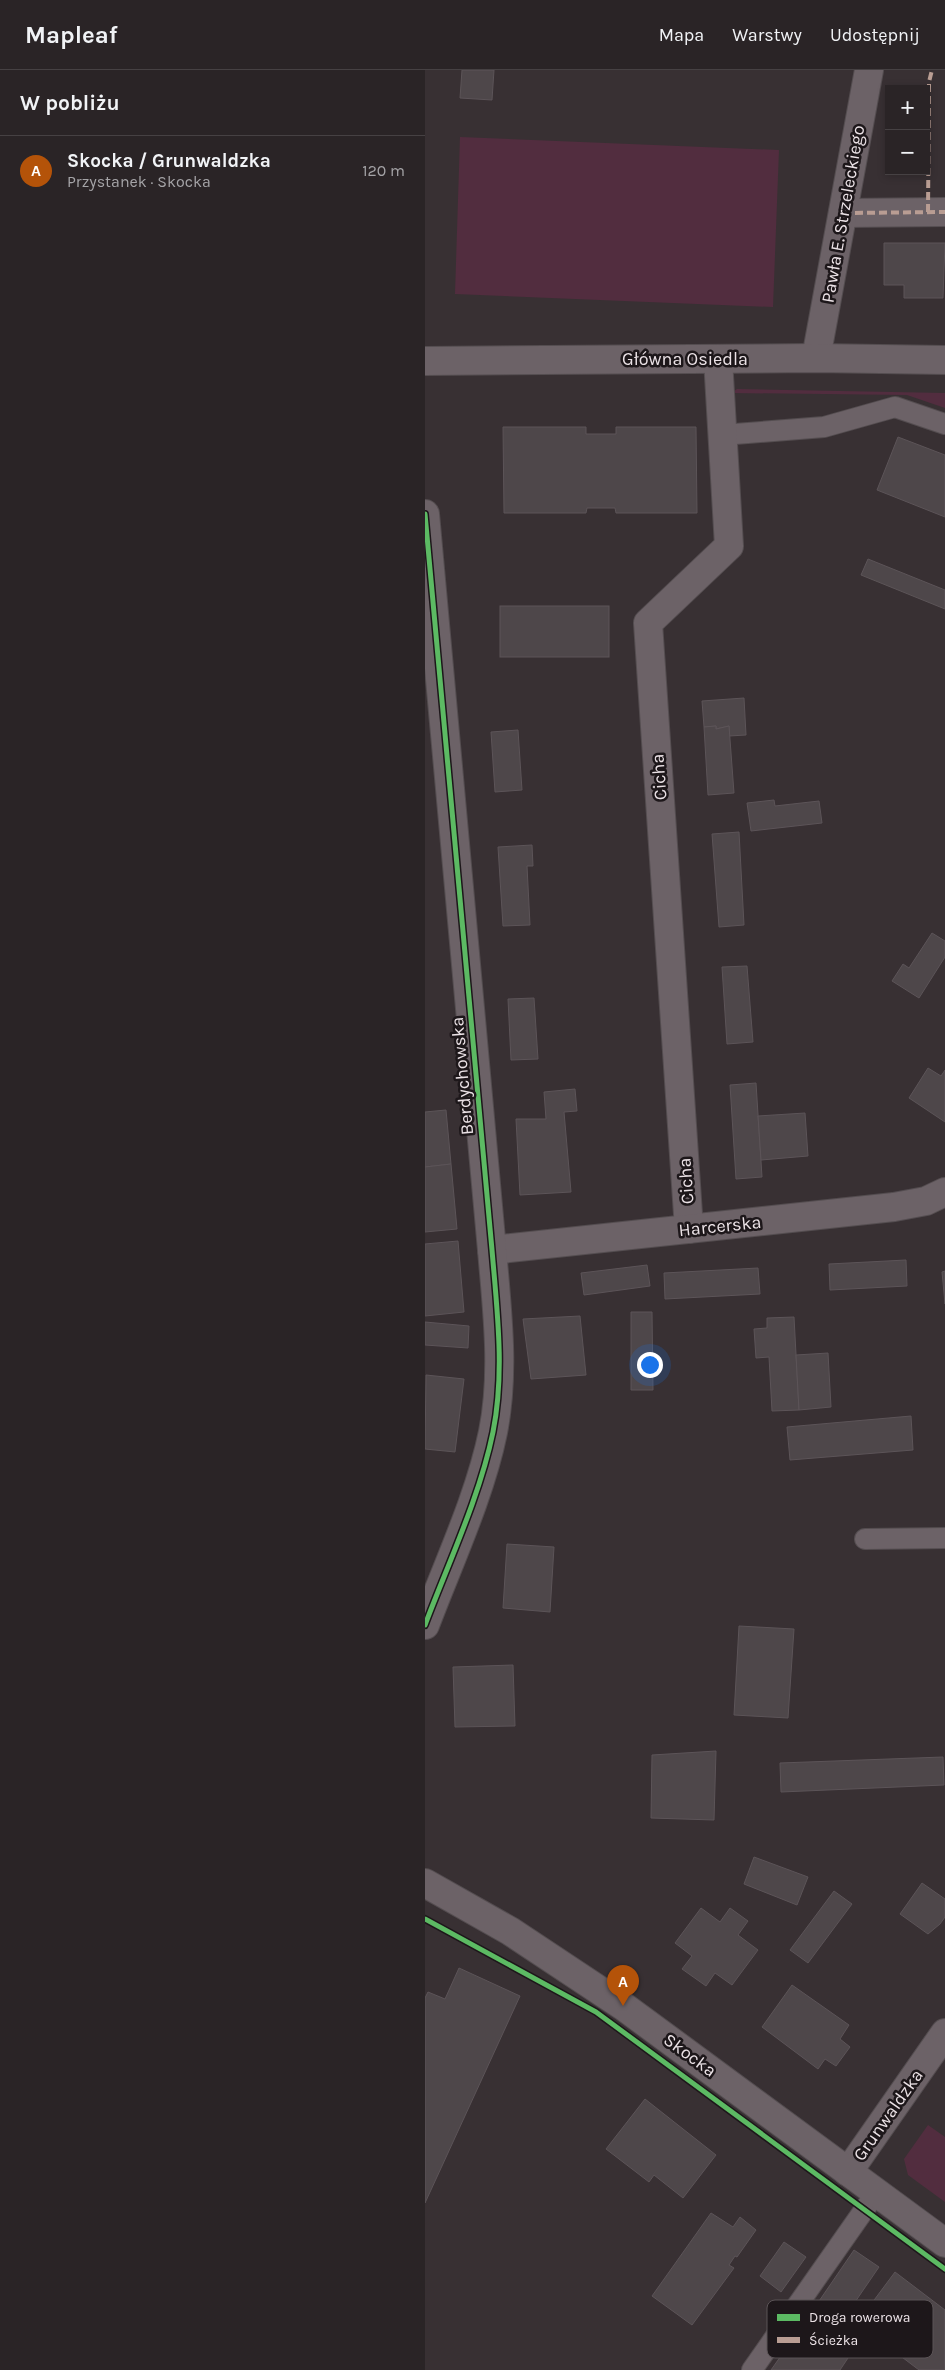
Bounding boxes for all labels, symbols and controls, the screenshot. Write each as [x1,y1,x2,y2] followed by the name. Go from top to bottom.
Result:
[25,21,118,49] text: Mapleaf
[659,24,704,46] text: Mapa
[732,24,802,46] text: Warstwy
[830,24,920,46] text: Udostępnij
[885,85,930,175] map controls
[885,85,930,130] button: +
[20,91,120,115] text: W pobliżu
[817,123,869,305] street label: Pawła E. Strzeleckiego
[885,130,930,175] button: −
[67,150,271,172] text: Skocka / Grunwaldzka
[31,161,41,180] text: A
[362,161,405,180] text: 120 m
[67,172,211,191] text: Przystanek · Skocka
[622,348,748,370] street label: Główna Osiedla
[646,753,672,801] street label: Cicha
[446,1016,478,1136] street label: Berdychowska
[673,1157,699,1205] street label: Cicha
[678,1211,762,1241] street label: Harcerska
[637,1352,663,1378] your location
[607,1965,639,2006] pin: A
[659,2028,721,2082] street label: Skocka
[848,2065,928,2165] street label: Grunwaldzka
[767,2300,933,2358] legend
[809,2309,911,2326] text: Droga rowerowa
[809,2332,858,2349] text: Ścieżka

